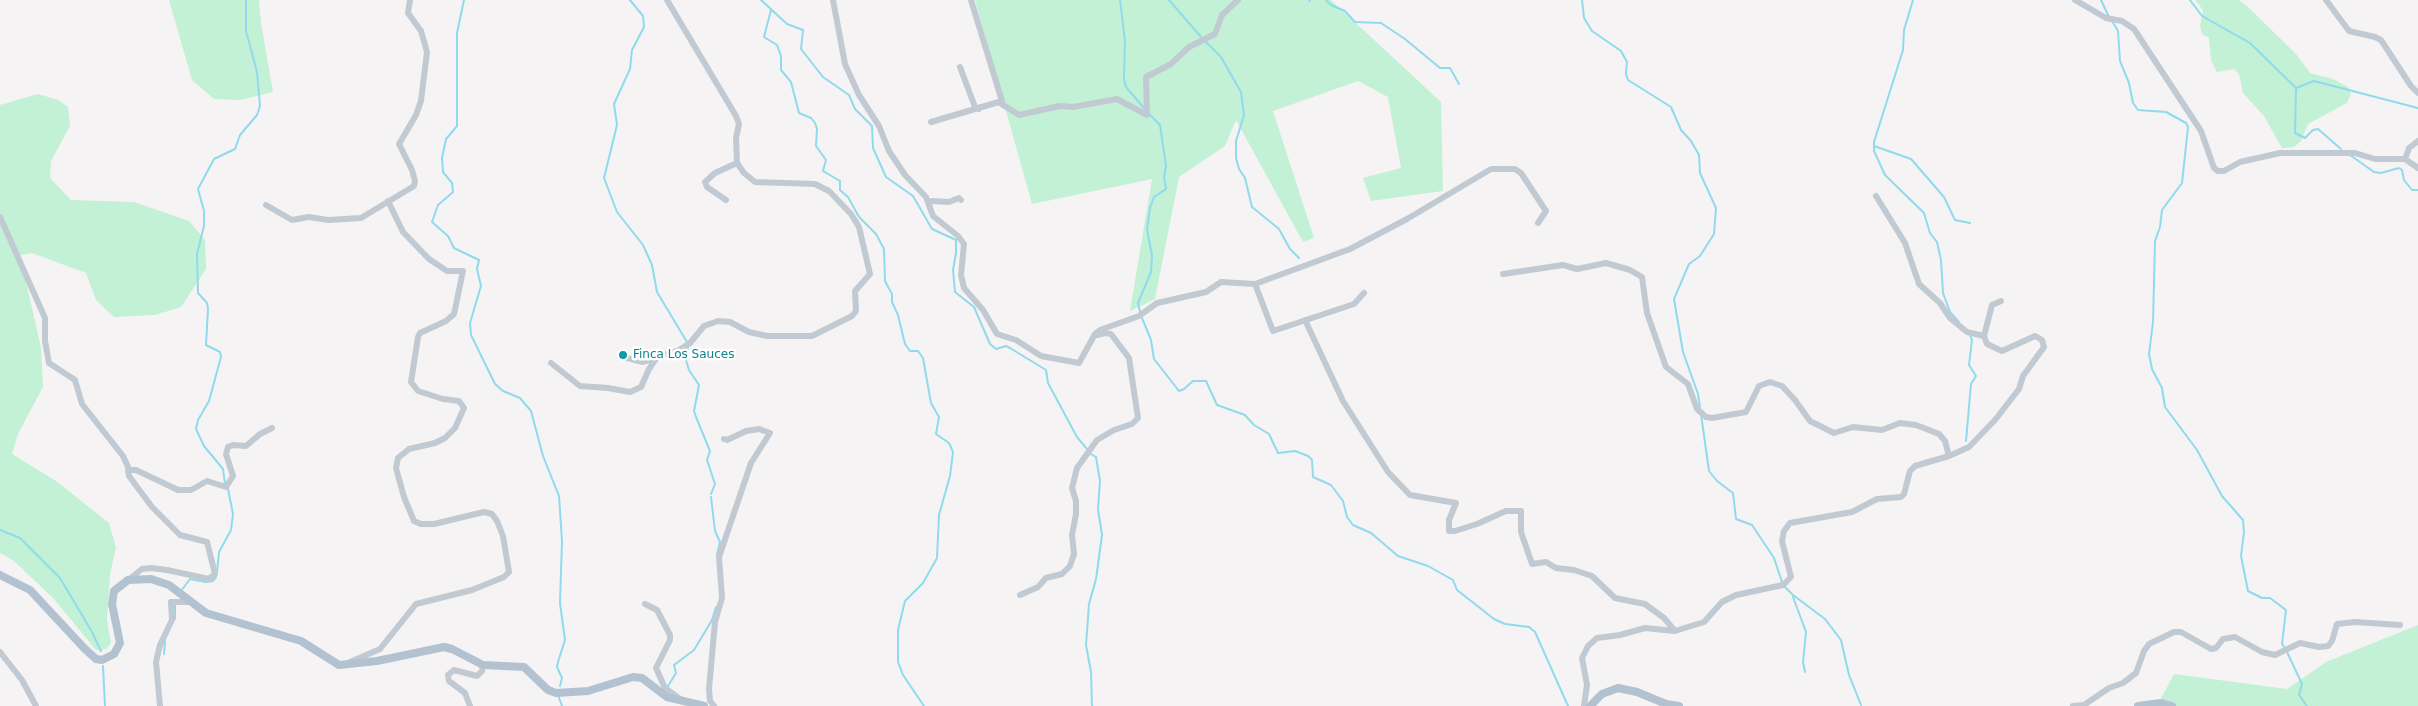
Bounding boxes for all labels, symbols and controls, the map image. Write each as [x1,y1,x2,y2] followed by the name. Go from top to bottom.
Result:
[633,348,734,362] place label: Finca Los Sauces
[617,349,629,361] marker: Finca Los Sauces

